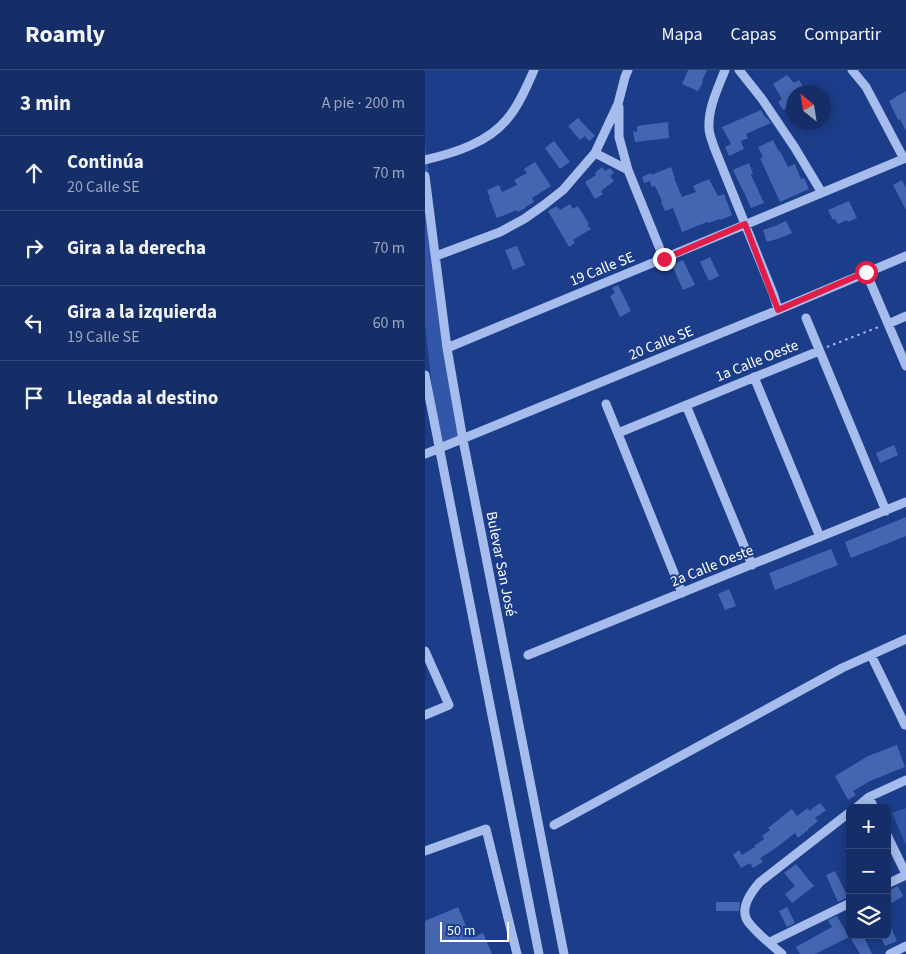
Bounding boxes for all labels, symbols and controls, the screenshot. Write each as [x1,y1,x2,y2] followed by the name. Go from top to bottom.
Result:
[25,17,105,52] text: Roamly
[662,22,703,47] text: Mapa
[731,22,776,47] text: Capas
[804,22,881,47] text: Compartir
[786,85,831,130] north arrow
[20,88,71,118] text: 3 min
[322,92,405,114] text: A pie · 200 m
[67,149,144,176] text: Continúa
[20,159,48,187] icon: ahead
[373,162,405,184] text: 70 m
[67,176,140,198] text: 20 Calle SE
[20,234,48,262] icon: right
[67,235,206,262] text: Gira a la derecha
[373,237,405,259] text: 70 m
[567,246,638,291] street label: 19 Calle SE
[653,248,676,271] route end
[855,261,878,284] route start
[67,299,217,326] text: Gira a la izquierda
[20,309,48,337] icon: left
[373,312,405,334] text: 60 m
[626,320,697,365] street label: 20 Calle SE
[67,326,140,348] text: 19 Calle SE
[712,335,802,387] street label: 1a Calle Oeste
[20,384,48,412] icon: arrive
[67,385,218,412] text: Llegada al destino
[481,510,521,618] street label: Bulevar San José
[667,540,757,592] street label: 2a Calle Oeste
[846,804,891,939] map controls
[846,804,891,849] button: +
[846,849,891,894] button: −
[846,894,891,939] button: layers
[440,919,509,942] scale bar
[447,921,475,941] text: 50 m

